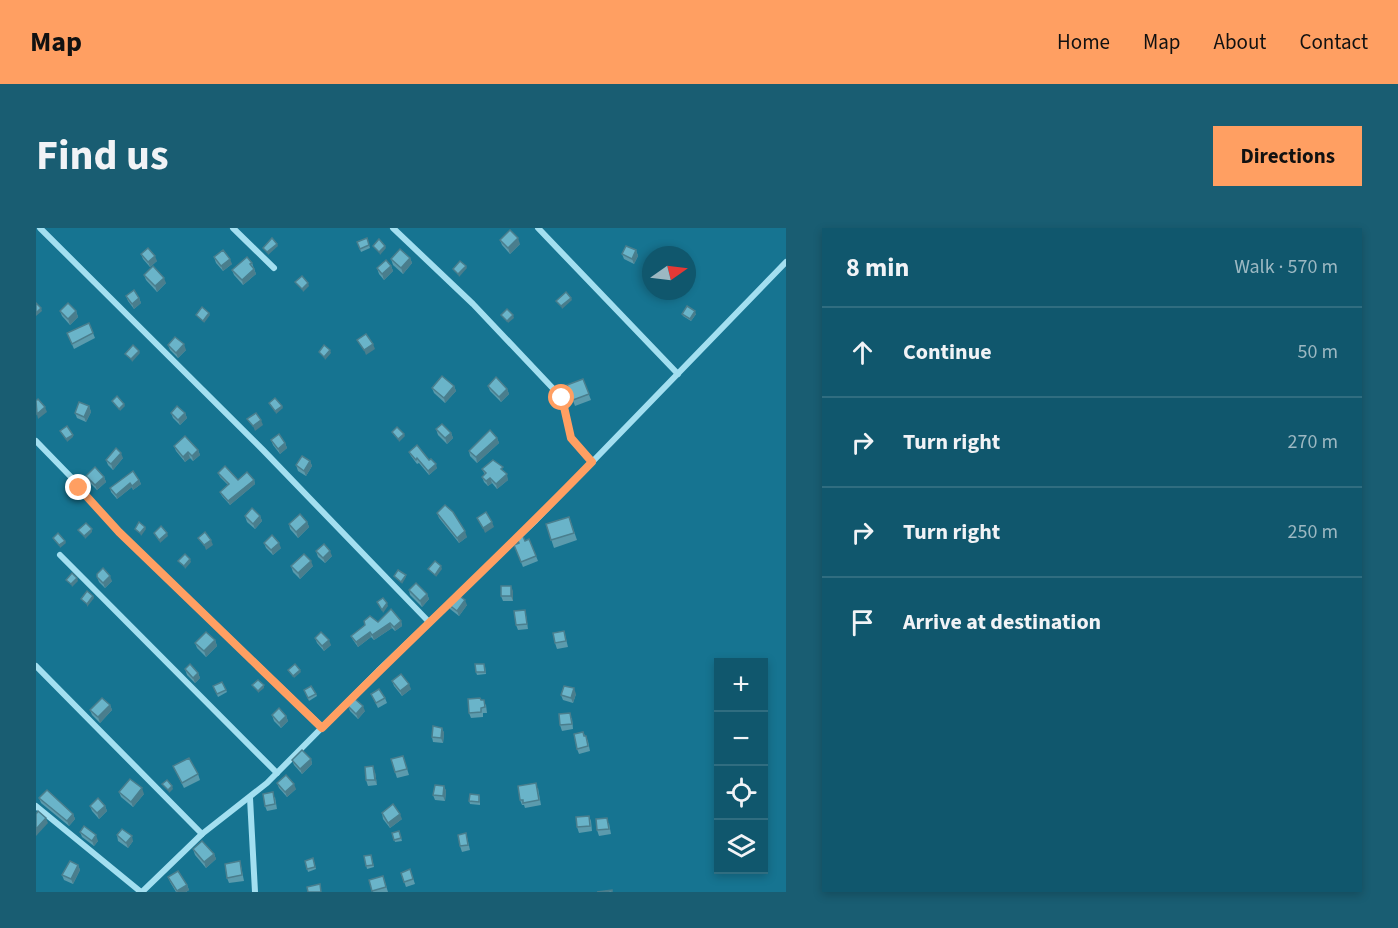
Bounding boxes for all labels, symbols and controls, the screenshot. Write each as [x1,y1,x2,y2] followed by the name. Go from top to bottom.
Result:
[30,22,82,62] text: Map
[1057,27,1110,57] text: Home
[1143,27,1181,57] text: Map
[1214,27,1266,57] text: About
[1299,27,1368,57] text: Contact
[36,126,169,186] text: Find us
[1213,126,1362,186] button: Directions
[642,246,696,300] north arrow
[846,249,909,286] text: 8 min
[1234,253,1338,281] text: Walk · 570 m
[846,336,879,369] icon: ahead
[903,336,992,368] text: Continue
[1298,338,1338,366] text: 50 m
[548,384,574,410] route start
[846,426,879,459] icon: right
[903,426,1000,458] text: Turn right
[1288,428,1338,456] text: 270 m
[65,474,91,500] route end
[846,516,879,549] icon: right
[903,516,1000,548] text: Turn right
[1288,518,1338,546] text: 250 m
[846,606,879,639] icon: arrive
[903,606,1101,638] text: Arrive at destination
[714,658,768,874] map controls
[714,658,768,712] button: +
[714,712,768,766] button: −
[714,766,768,820] button: locate
[714,820,768,874] button: layers

